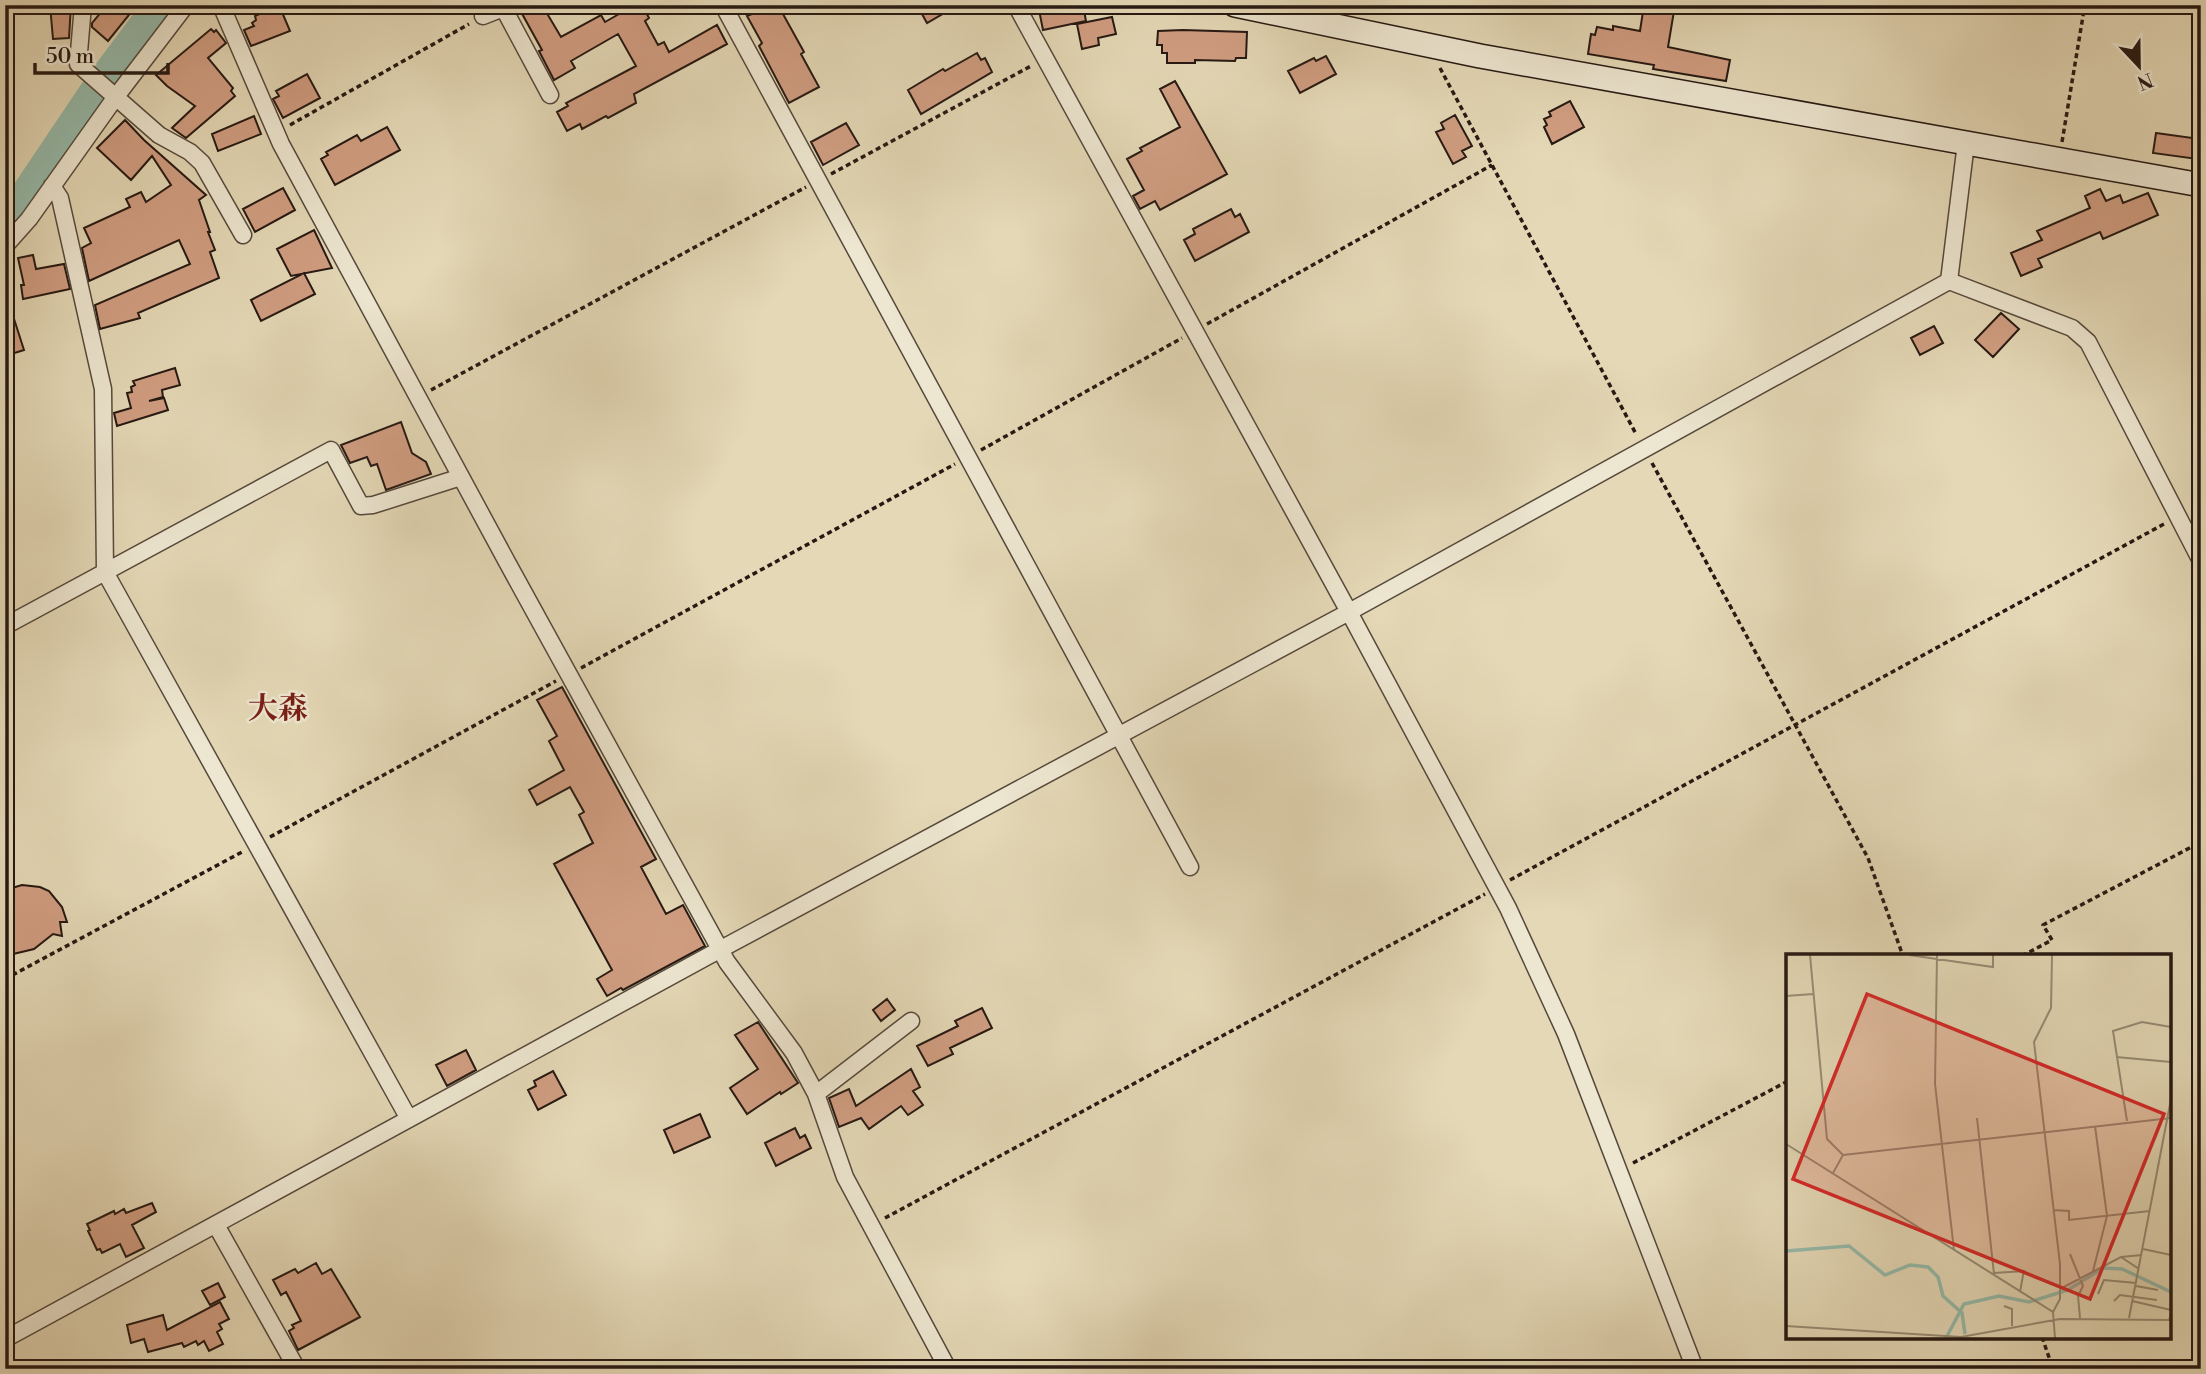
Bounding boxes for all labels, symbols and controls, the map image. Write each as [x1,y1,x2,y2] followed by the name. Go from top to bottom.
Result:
[35,32,168,76] scale bar
[2104,32,2174,102] north arrow
[46,44,94,70] text: 50 m
[2134,67,2156,95] text: N
[248,690,308,728] district label: 大森
[1786,954,2171,1339] inset map

